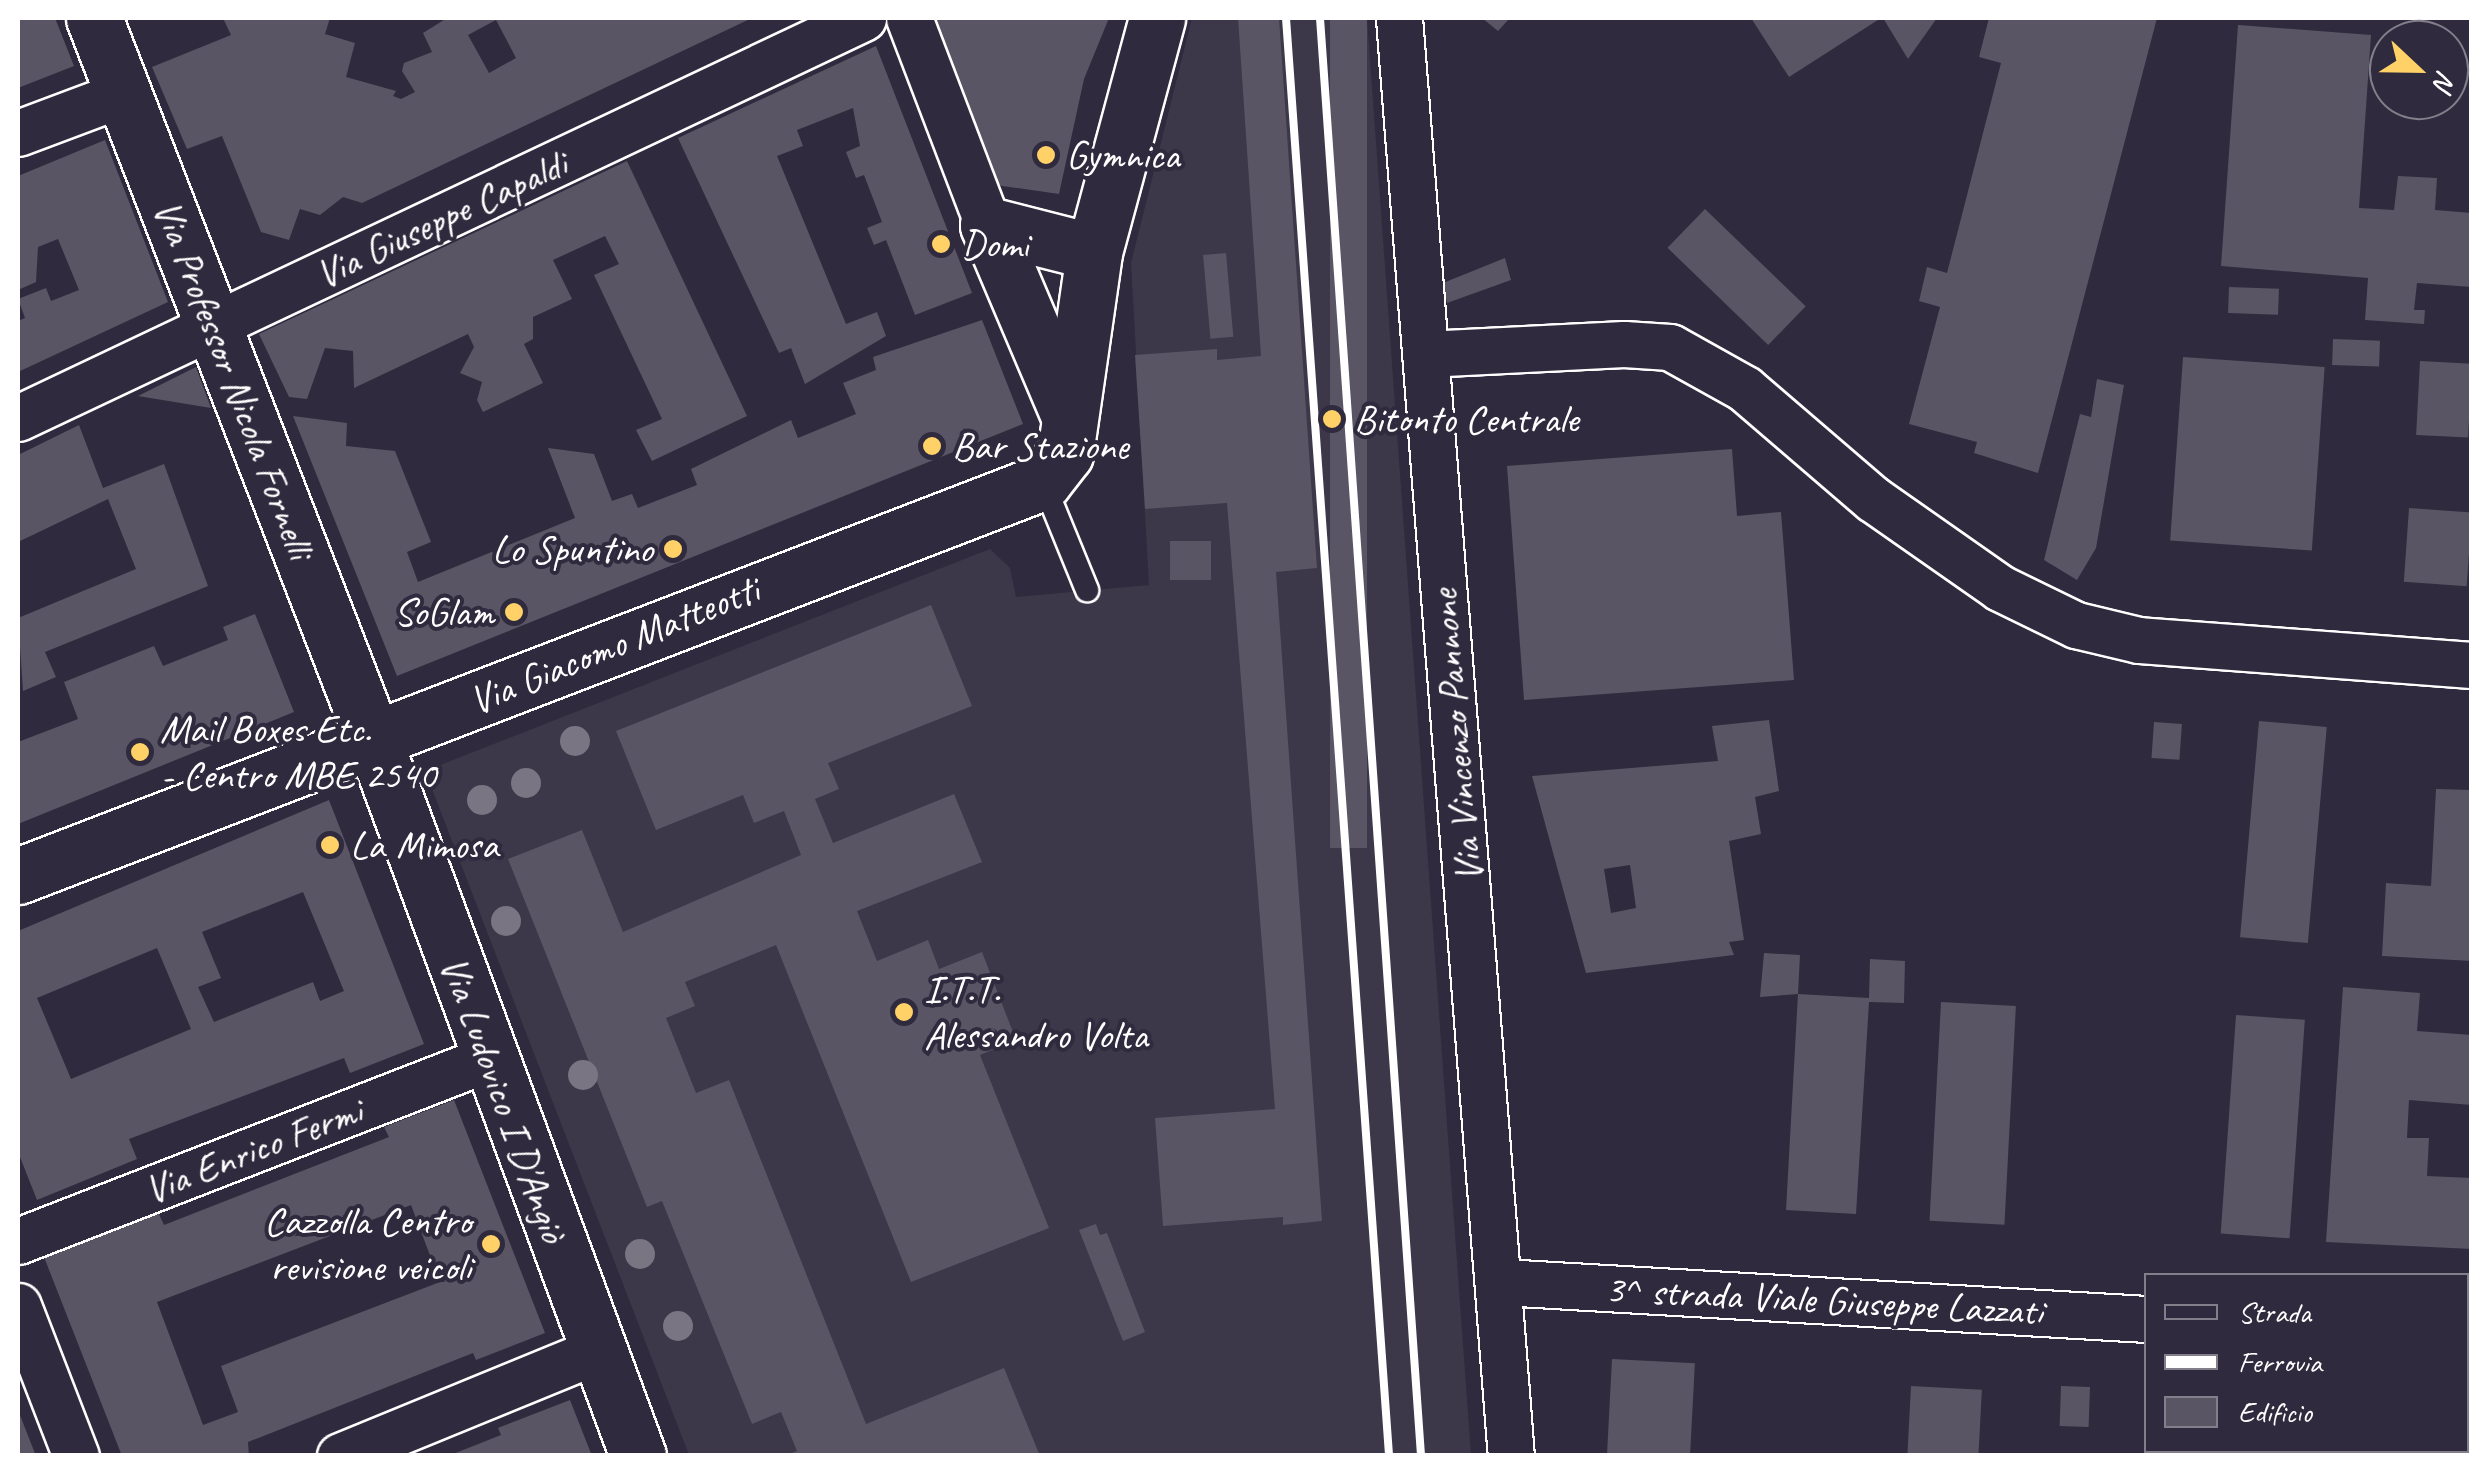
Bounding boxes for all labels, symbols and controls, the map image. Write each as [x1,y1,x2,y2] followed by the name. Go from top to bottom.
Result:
[2369,20,2469,120] north arrow
[2426,66,2465,95] text: N
[1066,131,1179,179] place label: Gymnica
[308,140,574,298] street label: Via Giuseppe Capaldi
[1035,144,1057,166] marker: Gymnica
[143,192,325,566] street label: Via Professor Nicola Fornelli
[961,220,1029,268] place label: Domi
[930,233,952,255] marker: Domi
[1354,395,1578,443] place label: Bitonto Centrale
[1319,406,1345,432] marker: Bitonto Centrale
[952,422,1131,470] place label: Bar Stazione
[921,435,943,457] marker: Bar Stazione
[492,525,653,573] place label: Lo Spuntino
[662,538,684,560] marker: Lo Spuntino
[463,565,765,725] street label: Via Giacomo Matteotti
[1419,587,1493,885] street label: Via Vincenzo Pannone
[394,588,494,636] place label: SoGlam
[503,601,525,623] marker: SoGlam
[160,705,436,799] place label: Mail Boxes Etc. - Centro MBE 2540
[129,741,151,763] marker: Mail Boxes Etc. - Centro MBE 2540
[350,821,497,869] place label: La Mimosa
[319,834,341,856] marker: La Mimosa
[430,950,578,1248] street label: Via Ludovico I D'Angiò
[924,965,1148,1059] place label: I.T.T. Alessandro Volta
[893,1001,915,1023] marker: I.T.T. Alessandro Volta
[137,1086,369,1214] street label: Via Enrico Fermi
[264,1197,471,1291] place label: Cazzolla Centro revisione veicoli
[480,1233,502,1255] marker: Cazzolla Centro revisione veicoli
[1605,1265,2043,1335] street label: 3^ strada Viale Giuseppe Lazzati
[2144,1273,2469,1453] legend
[2238,1293,2311,1331] text: Strada
[2238,1343,2322,1381] text: Ferrovia
[2238,1393,2312,1431] text: Edificio

